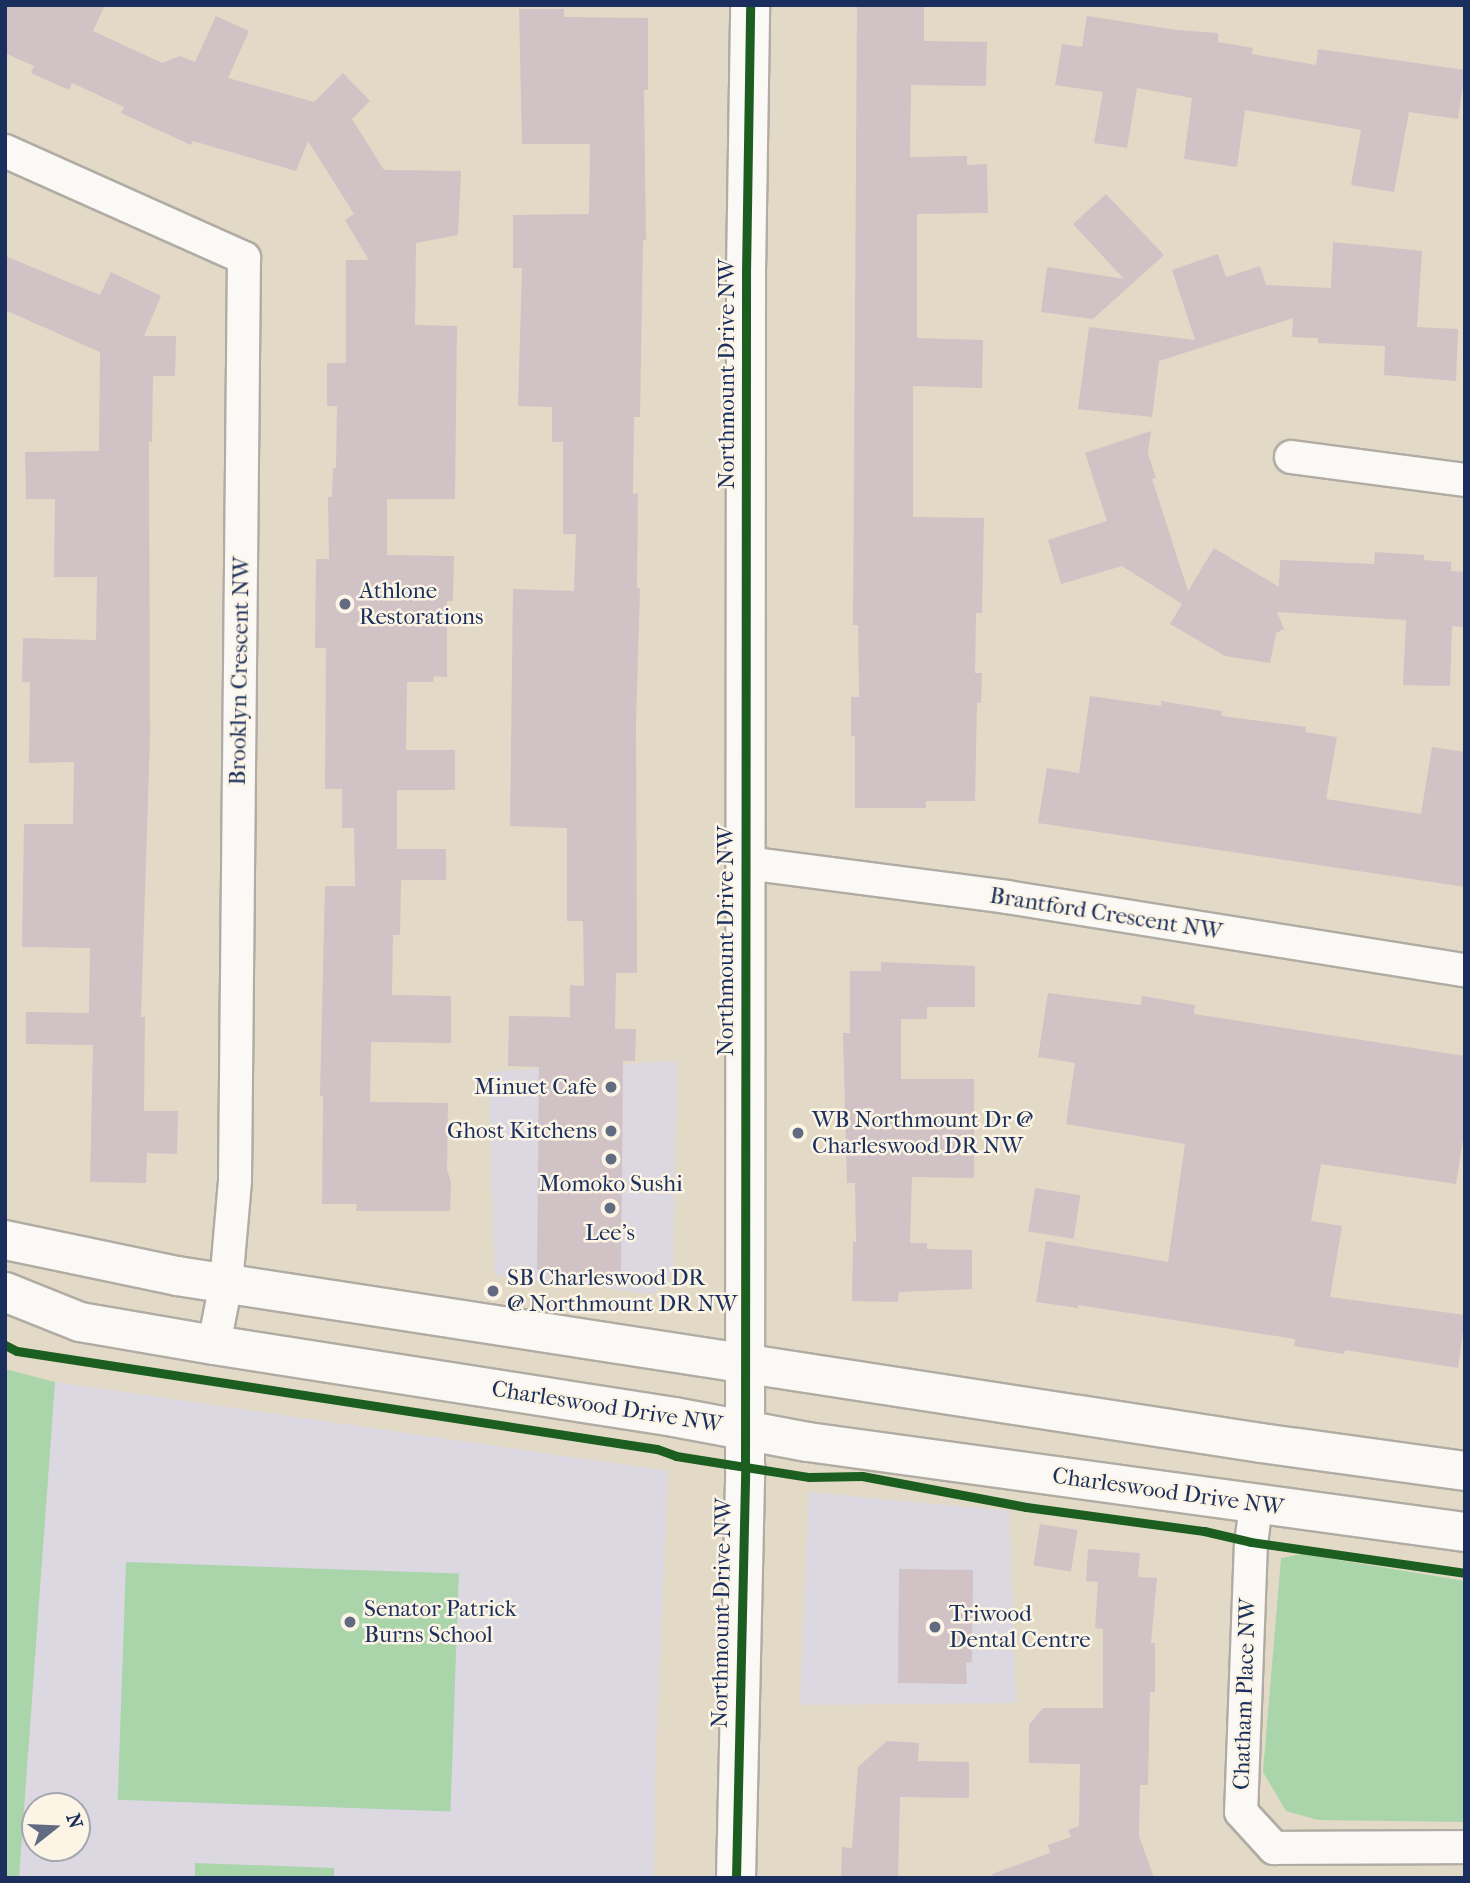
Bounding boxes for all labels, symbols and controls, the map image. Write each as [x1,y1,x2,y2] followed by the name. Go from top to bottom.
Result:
[713,259,741,489] street label: Northmount Drive NW
[224,556,256,786] street label: Brooklyn Crescent NW
[359,577,484,631] place label: Athlone Restorations
[337,596,353,612] marker: Athlone Restorations
[712,826,740,1056] street label: Northmount Drive NW
[988,882,1224,946] street label: Brantford Crescent NW
[474,1073,597,1101] place label: Minuet Cafe
[603,1079,619,1095] marker: Minuet Cafe
[812,1106,1033,1160] place label: WB Northmount Dr @ Charleswood DR NW
[447,1117,597,1145] place label: Ghost Kitchens
[603,1123,619,1139] marker: Ghost Kitchens
[790,1125,806,1141] marker: WB Northmount Dr @ Charleswood DR NW
[603,1151,619,1167] marker: Momoko Sushi
[539,1170,683,1198] place label: Momoko Sushi
[602,1200,618,1216] marker: Lee's
[585,1219,635,1247] place label: Lee's
[507,1264,737,1318] place label: SB Charleswood DR @ Northmount DR NW
[485,1283,501,1299] marker: SB Charleswood DR @ Northmount DR NW
[490,1375,724,1439] street label: Charleswood Drive NW
[1051,1462,1285,1522] street label: Charleswood Drive NW
[706,1498,738,1728] street label: Northmount Drive NW
[364,1595,517,1649] place label: Senator Patrick Burns School
[1228,1597,1262,1791] street label: Chatham Place NW
[949,1600,1091,1654] place label: Triwood Dental Centre
[342,1614,358,1630] marker: Senator Patrick Burns School
[927,1619,943,1635] marker: Triwood Dental Centre
[21,1792,91,1862] north arrow
[61,1811,87,1831] text: N

